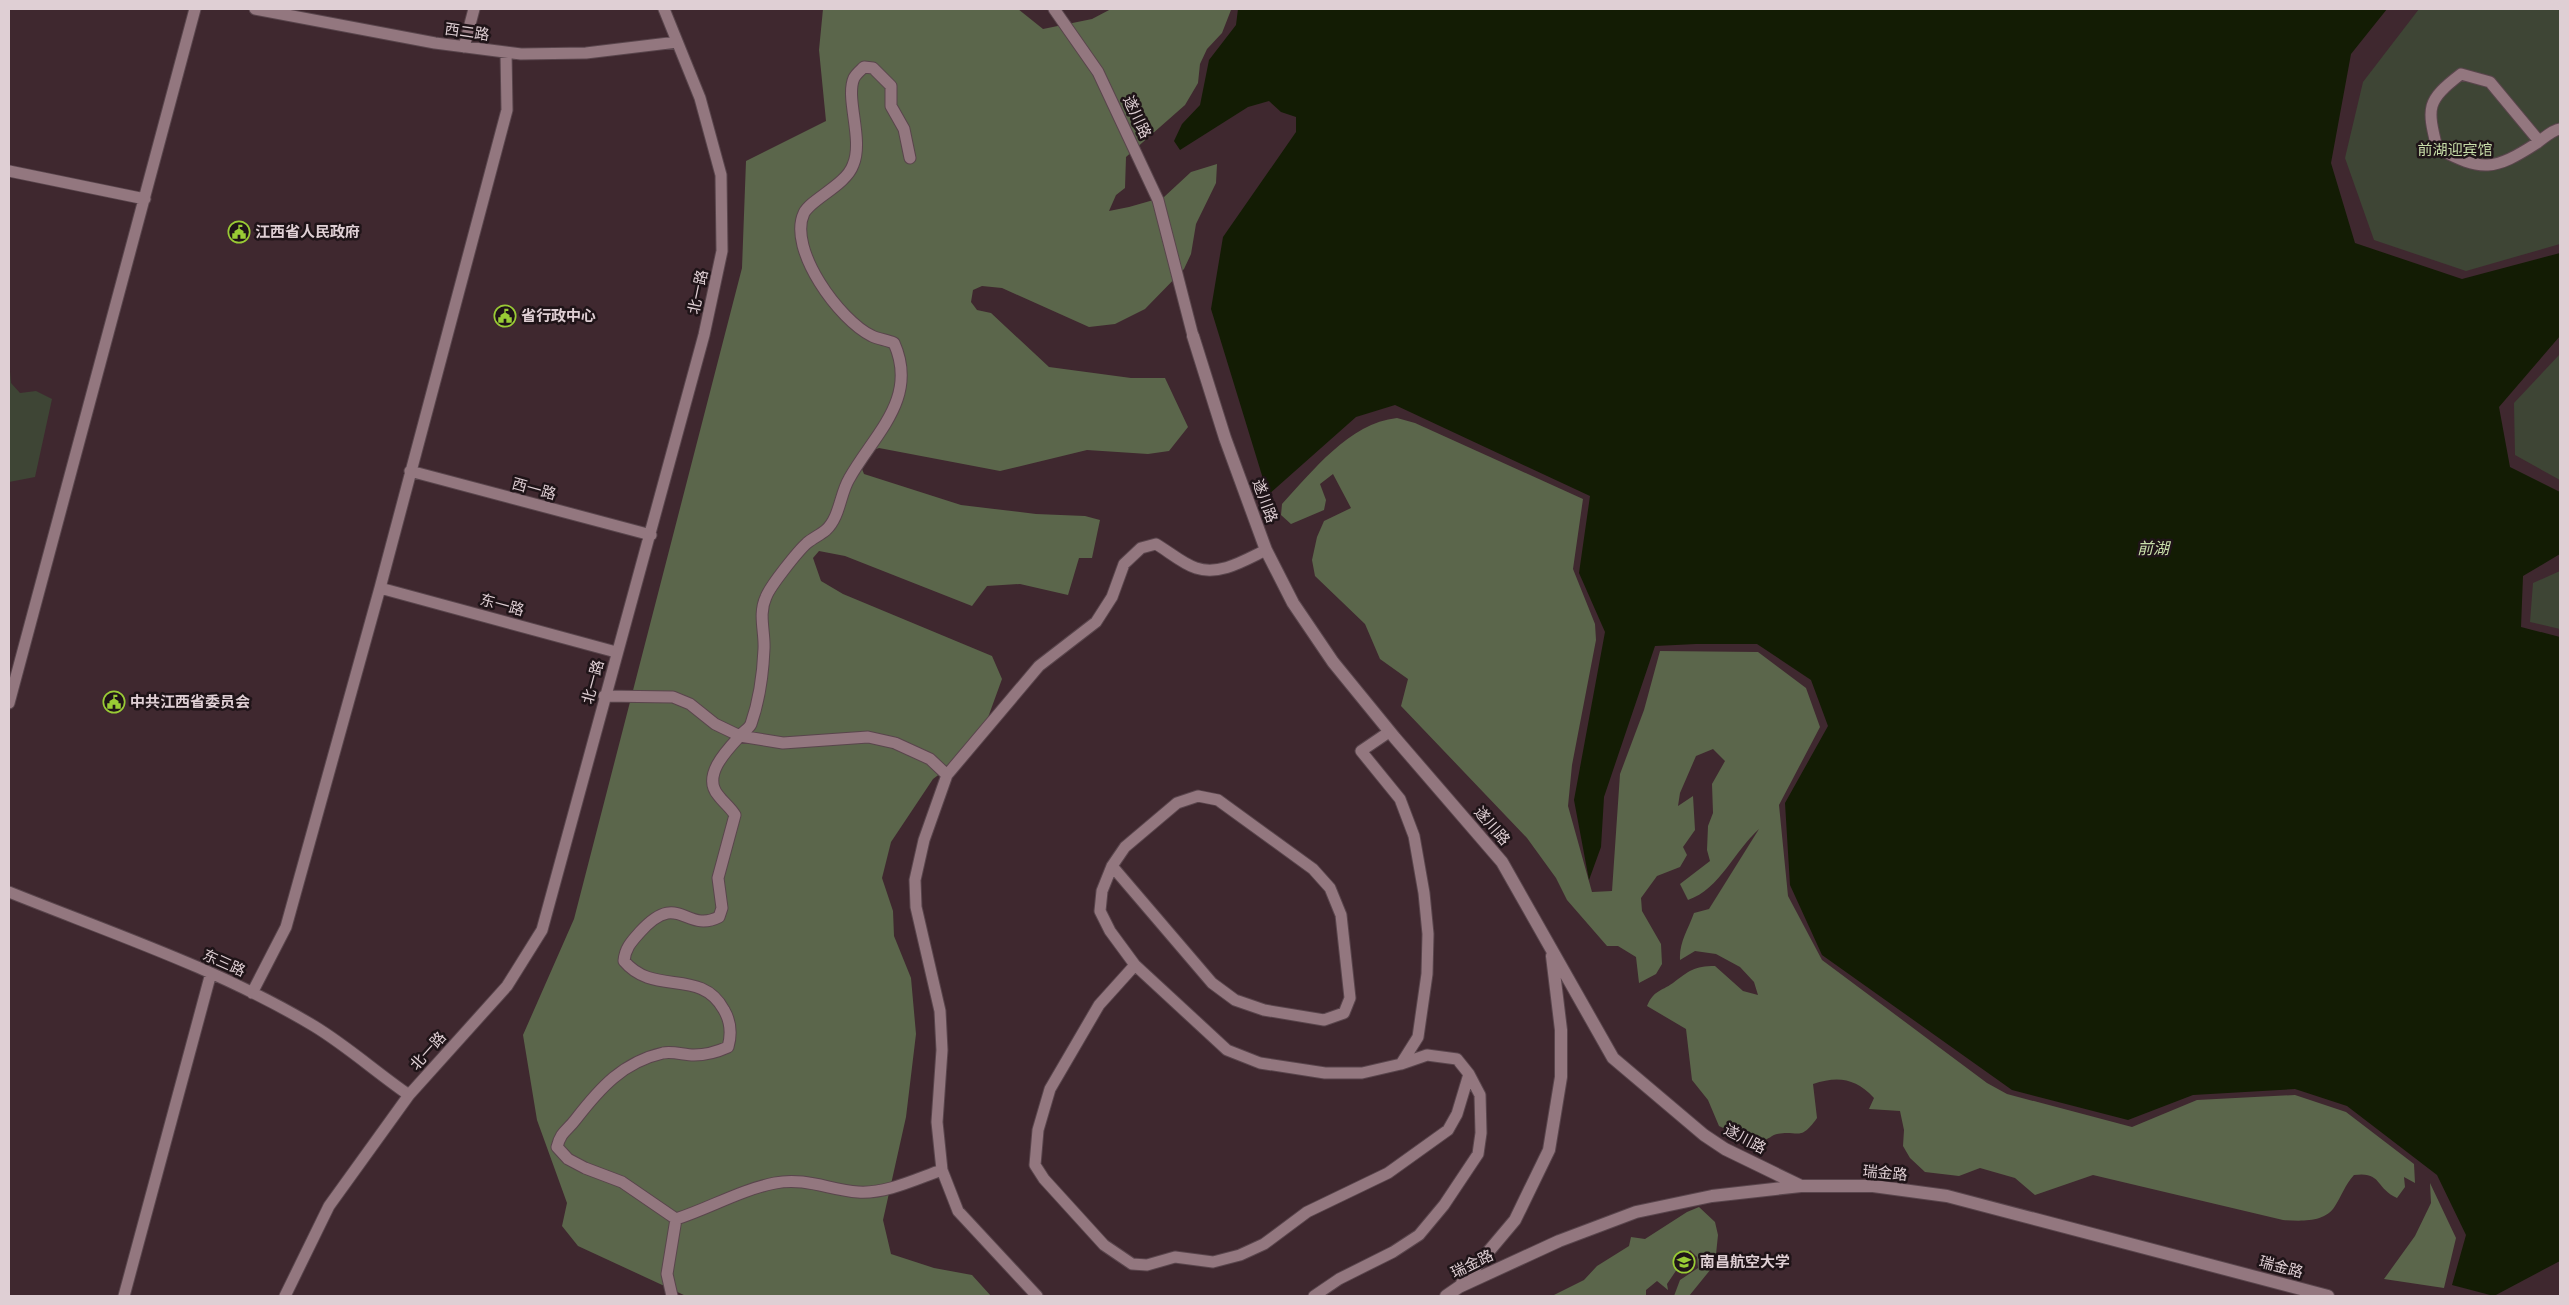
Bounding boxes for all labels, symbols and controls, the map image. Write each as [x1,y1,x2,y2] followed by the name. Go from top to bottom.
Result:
[443,19,491,44] street label: 西二路
[1119,92,1156,141] street label: 遂川路
[2417,140,2493,159] park label: 前湖迎宾馆
[227,220,251,244] public building icon: 江西省人民政府
[255,222,360,241] place label: 江西省人民政府
[684,268,711,316] street label: 北一路
[493,304,517,328] public building icon: 省行政中心
[521,306,596,325] place label: 省行政中心
[510,474,558,504] street label: 西一路
[1249,476,1282,525] street label: 遂川路
[2137,538,2172,558] water label: 前湖
[478,590,526,620] street label: 东一路
[578,658,608,706] street label: 北一路
[102,690,126,714] public building icon: 中共江西省委员会
[130,692,250,711] place label: 中共江西省委员会
[1470,802,1514,849] street label: 遂川路
[200,945,249,980] street label: 东三路
[406,1028,450,1074] street label: 北一路
[1721,1120,1770,1158] street label: 遂川路
[1862,1161,1908,1184] street label: 瑞金路
[1447,1245,1496,1282] street label: 瑞金路
[1672,1250,1696,1274] school or university icon: 南昌航空大学
[1700,1252,1790,1271] place label: 南昌航空大学
[2257,1252,2305,1282] street label: 瑞金路

